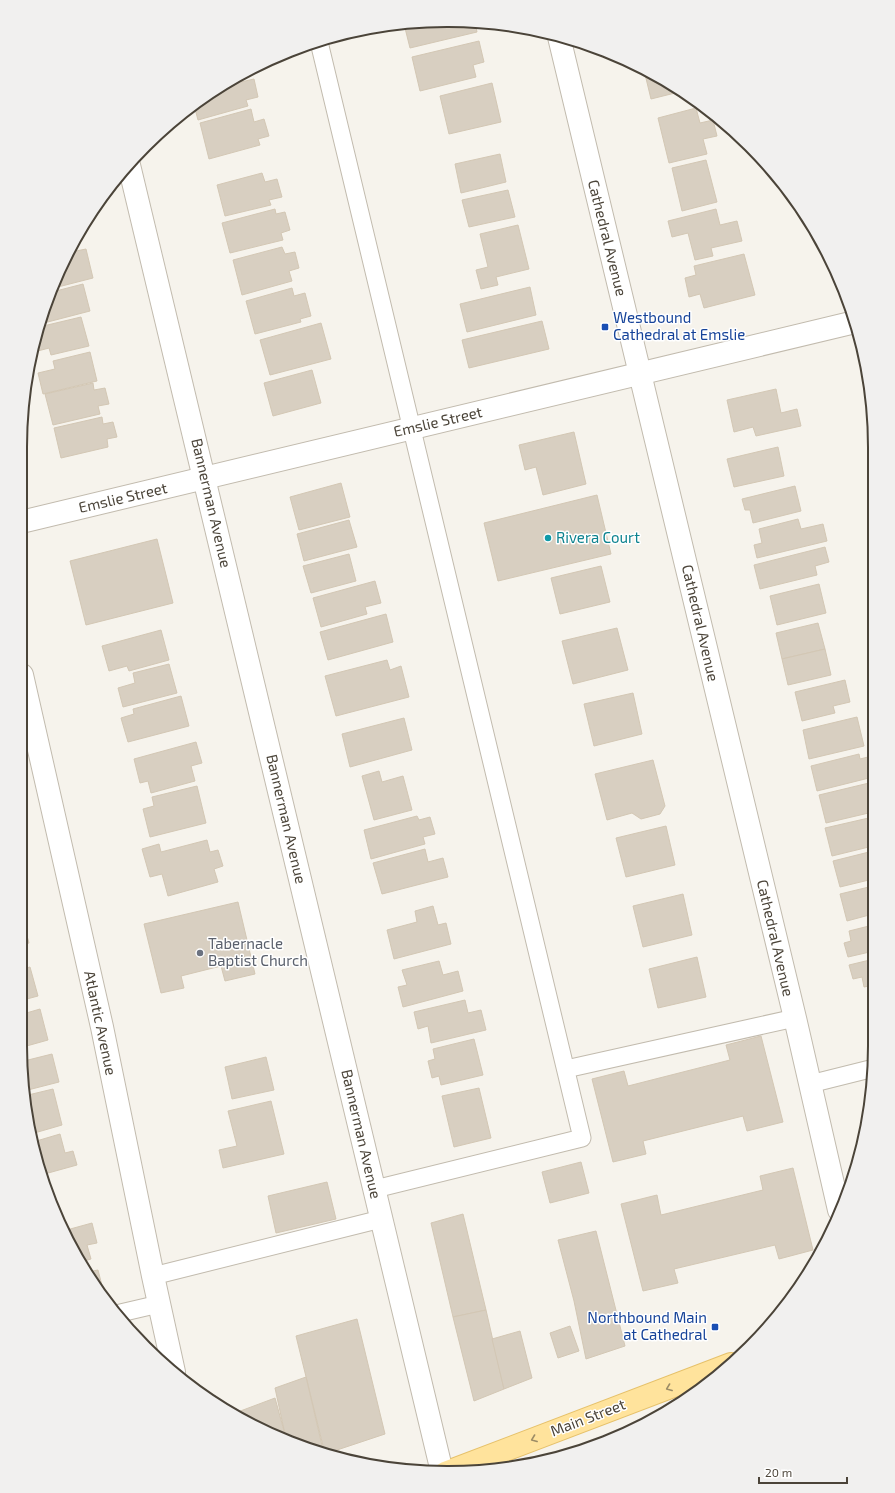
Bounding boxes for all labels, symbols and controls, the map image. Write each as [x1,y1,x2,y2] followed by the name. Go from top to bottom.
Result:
[585,178,631,298] street label: Cathedral Avenue
[613,308,745,343] place label: Westbound Cathedral at Emslie
[600,322,610,332] marker: Westbound Cathedral at Emslie
[392,402,484,440] street label: Emslie Street
[188,436,236,569] street label: Bannerman Avenue
[77,478,169,516] street label: Emslie Street
[556,528,640,546] place label: Rivera Court
[543,533,553,543] marker: Rivera Court
[679,563,723,683] street label: Cathedral Avenue
[263,752,311,885] street label: Bannerman Avenue
[754,878,798,998] street label: Cathedral Avenue
[208,934,308,969] place label: Tabernacle Baptist Church
[195,948,205,958] marker: Tabernacle Baptist Church
[81,969,121,1077] street label: Atlantic Avenue
[338,1067,386,1200] street label: Bannerman Avenue
[587,1308,708,1343] place label: Northbound Main at Cathedral
[710,1322,720,1332] marker: Northbound Main at Cathedral
[665,1383,672,1391] one-way arrow
[548,1394,628,1440] street label: Main Street
[531,1434,538,1442] one-way arrow
[759,1459,847,1485] scale bar
[765,1465,792,1479] text: 20 m

